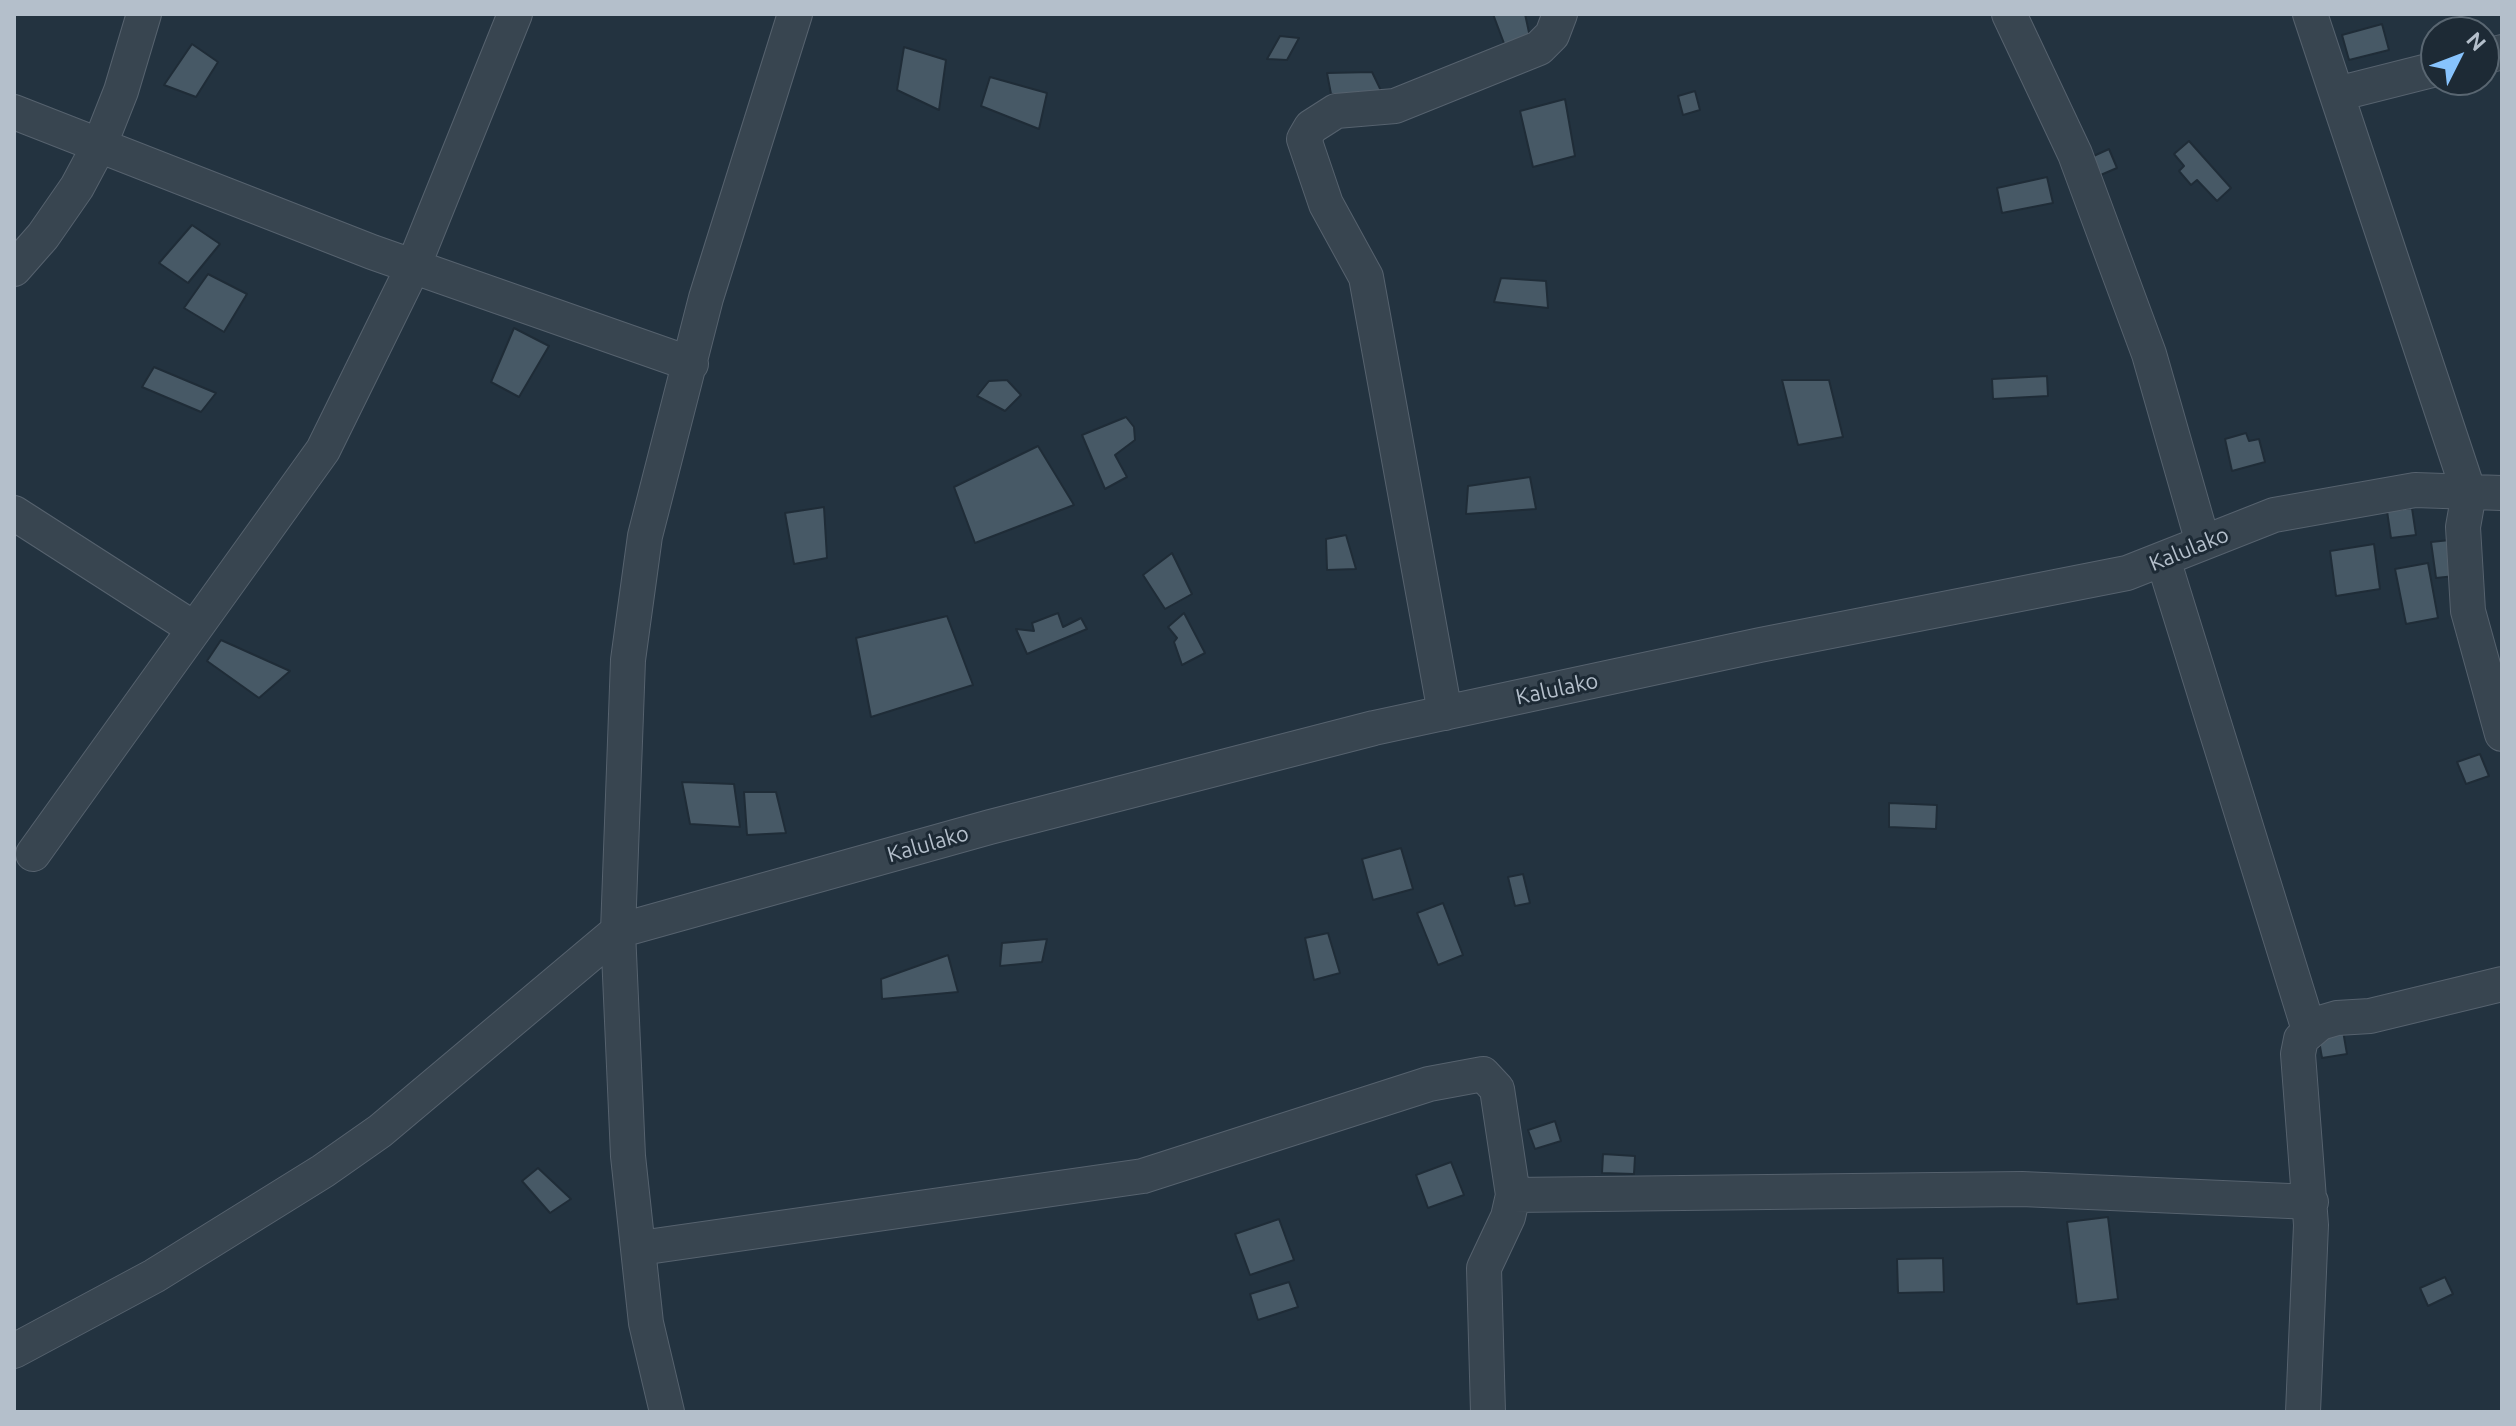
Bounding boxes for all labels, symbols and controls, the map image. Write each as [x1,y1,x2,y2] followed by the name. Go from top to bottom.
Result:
[2420,16,2500,96] north arrow
[2462,26,2491,55] text: N
[2145,521,2233,577] street label: Kalulako
[1513,667,1601,711] street label: Kalulako
[884,820,972,868] street label: Kalulako

